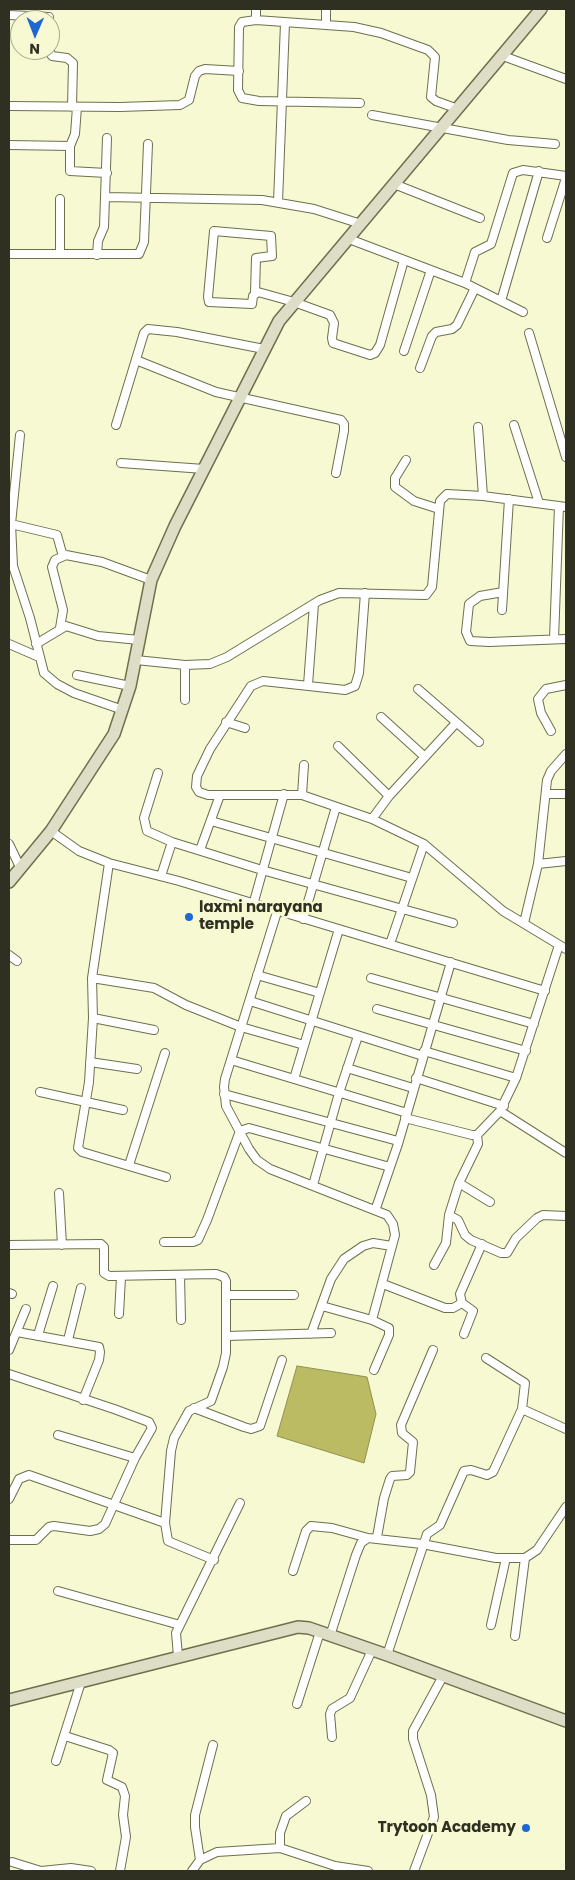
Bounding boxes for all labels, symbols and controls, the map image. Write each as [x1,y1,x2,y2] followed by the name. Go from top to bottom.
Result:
[10,10,60,60] north arrow
[29,39,40,59] text: N
[199,899,323,934] place label: laxmi narayana temple
[183,911,195,923] marker: laxmi narayana temple
[378,1819,516,1837] place label: Trytoon Academy
[520,1822,532,1834] marker: Trytoon Academy

